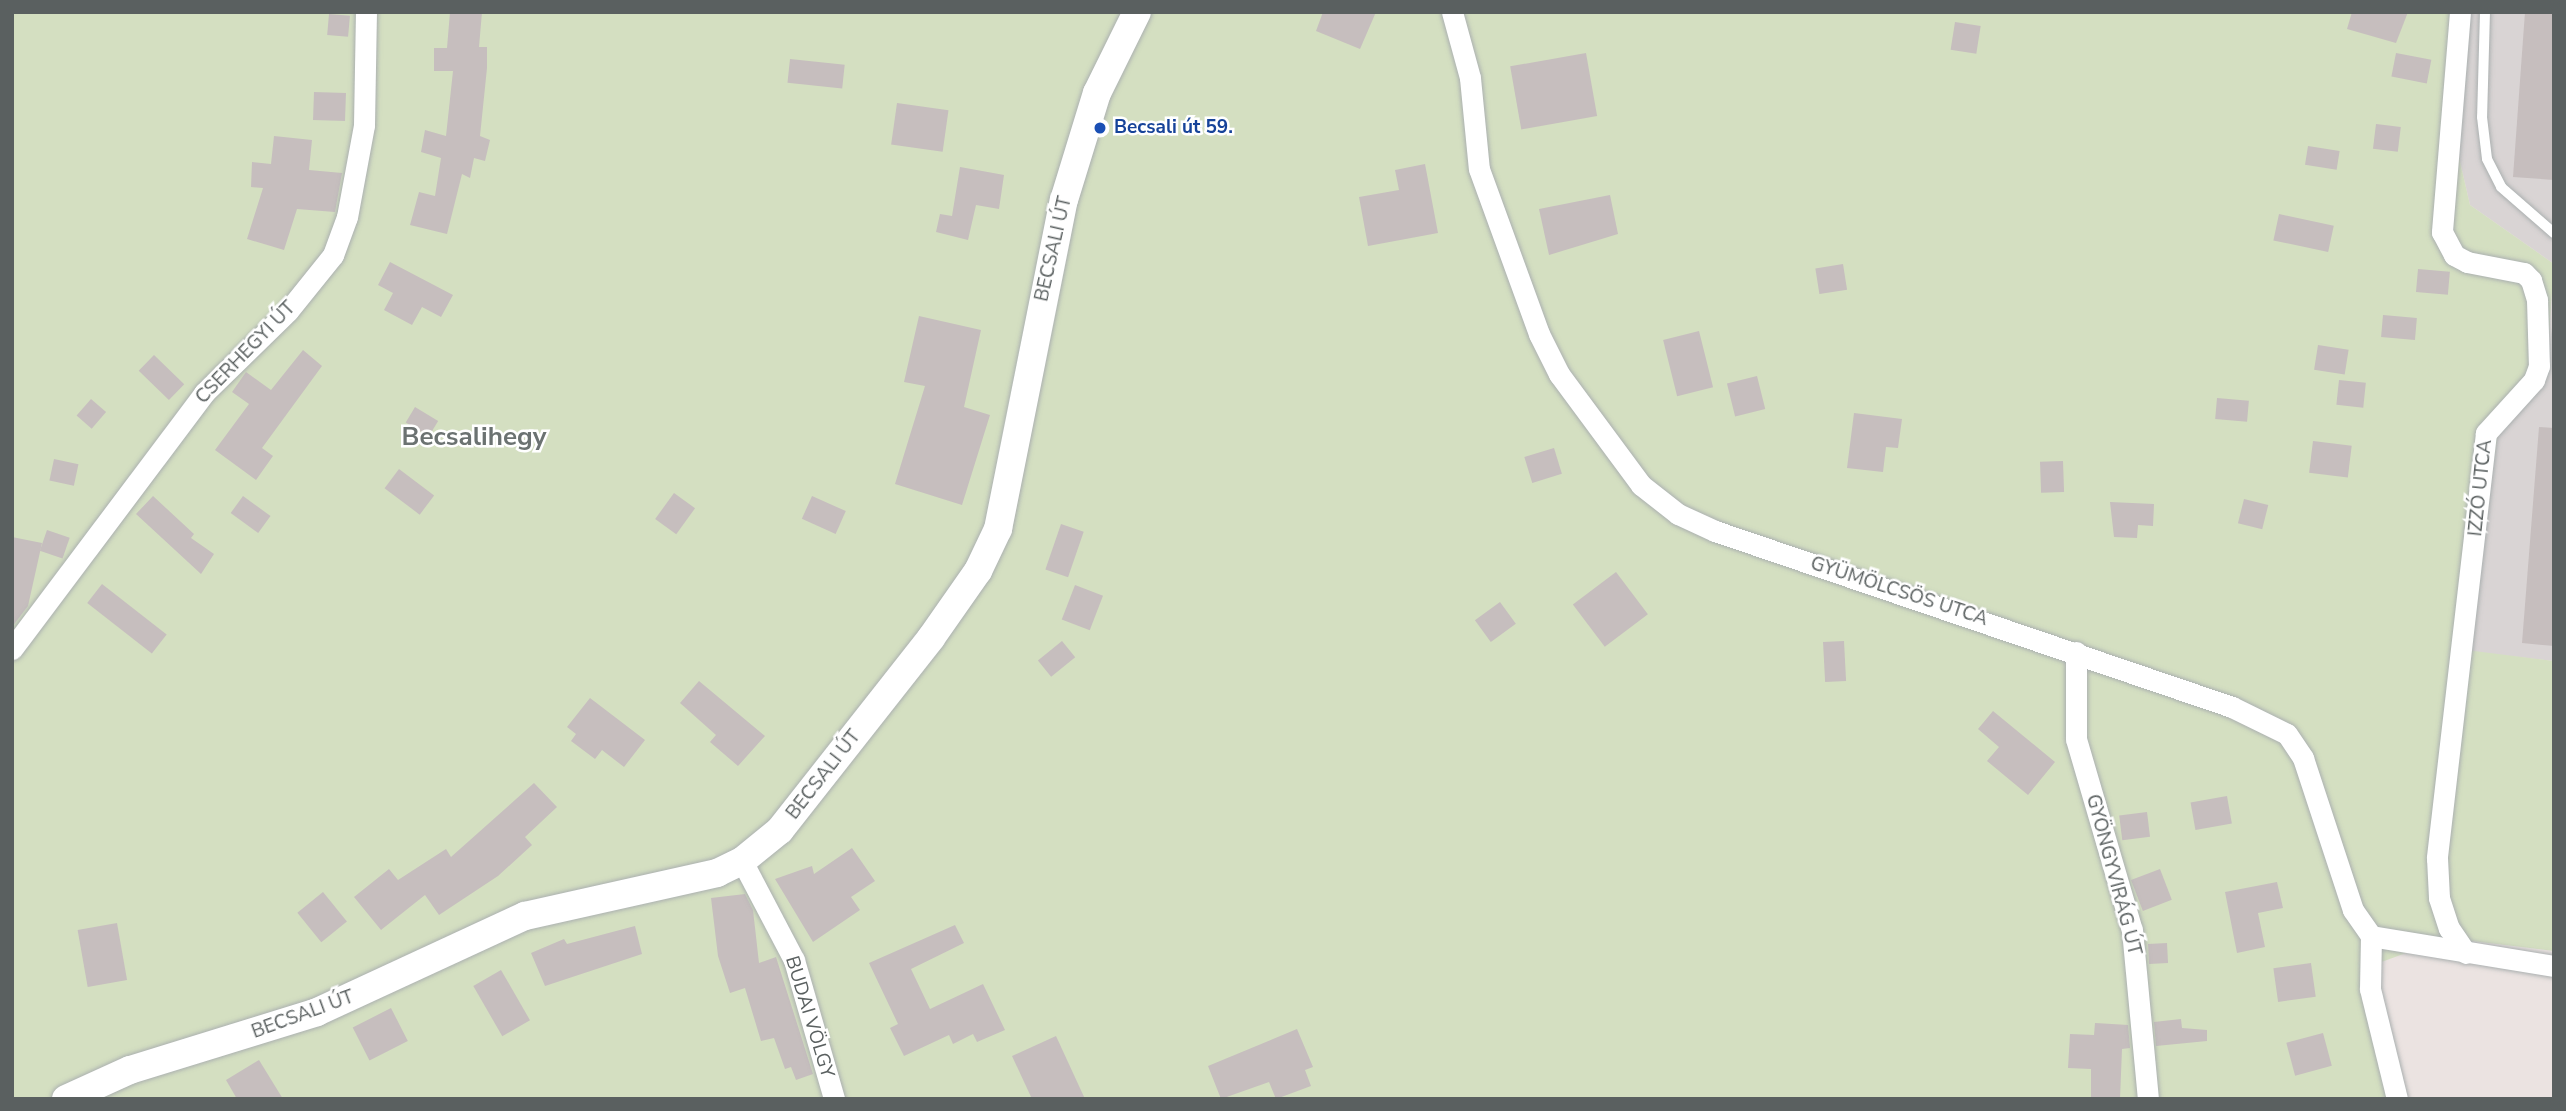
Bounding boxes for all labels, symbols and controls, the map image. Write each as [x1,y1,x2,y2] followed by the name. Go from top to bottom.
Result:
[1114,117,1233,139] place label: Becsali út 59.
[1092,120,1108,136] marker: Becsali út 59.
[1031,194,1077,304] street label: BECSALI ÚT
[191,297,301,409] street label: CSERHEGYI ÚT
[402,421,546,453] district label: Becsalihegy
[2465,438,2497,538] street label: IZZÓ UTCA
[1807,553,1991,631] street label: GYÜMÖLCSÖS UTCA
[782,726,866,824] street label: BECSALI ÚT
[2081,792,2145,958] street label: GYÖNGYVIRÁG ÚT
[780,953,838,1081] street label: BUDAI VÖLGY
[249,986,357,1044] street label: BECSALI ÚT

